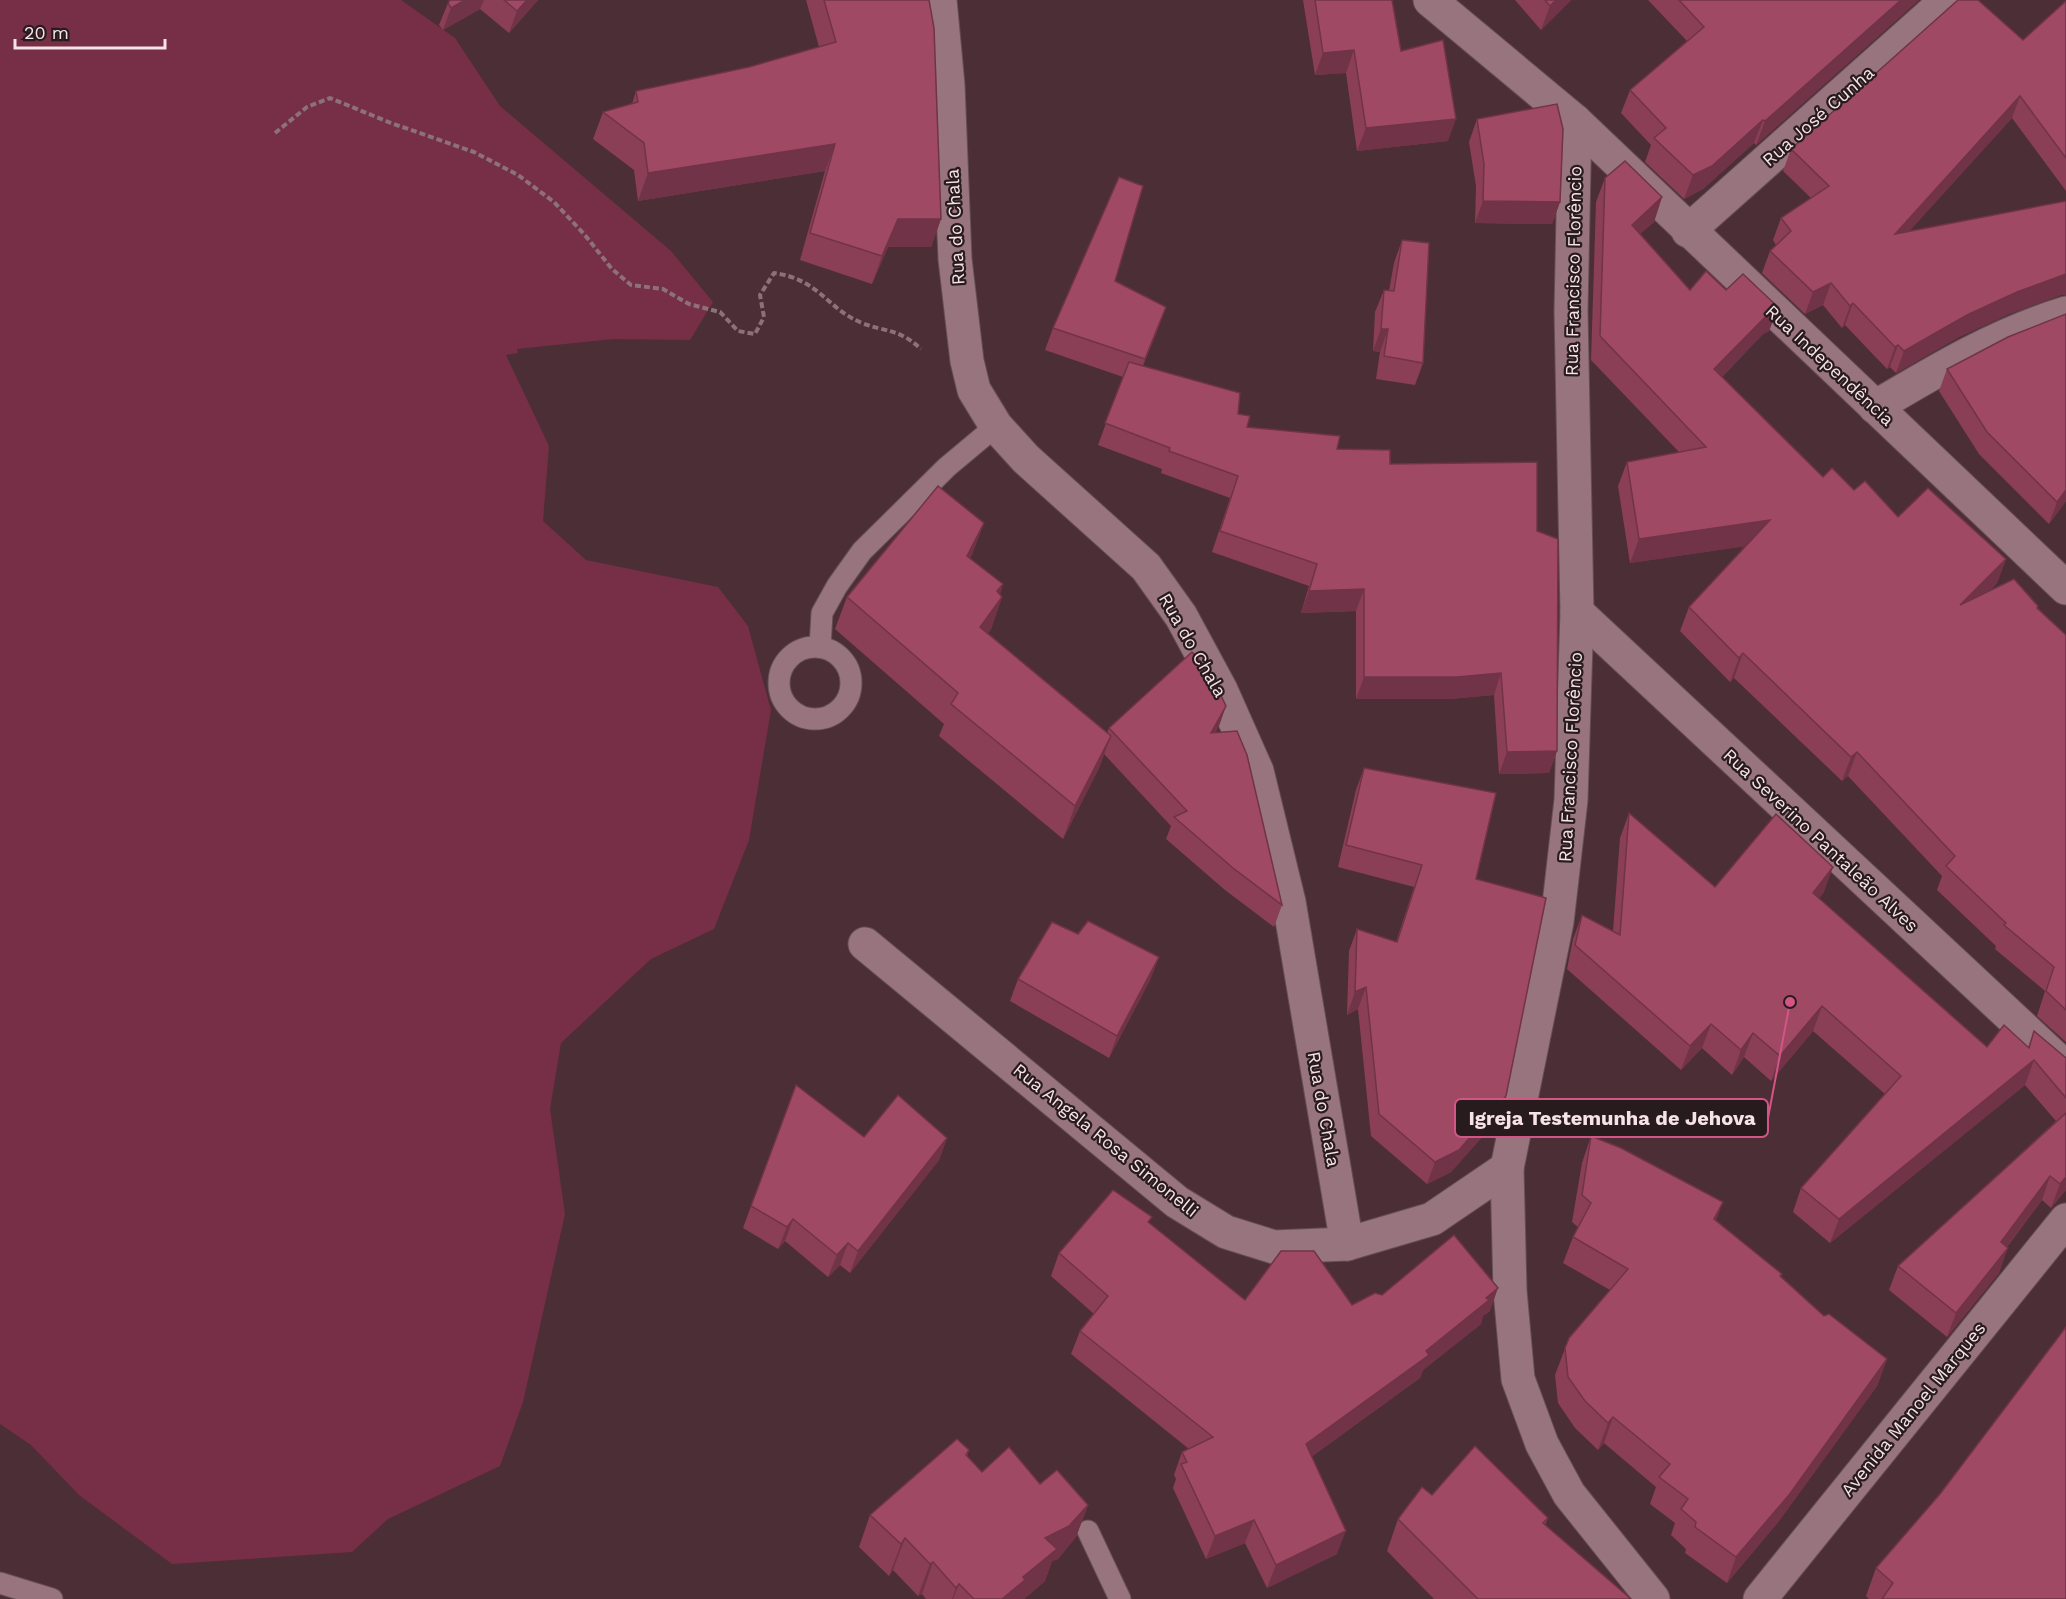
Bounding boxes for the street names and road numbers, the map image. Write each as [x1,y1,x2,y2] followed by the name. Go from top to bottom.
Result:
[1758,62,1878,170] street label: Rua José Cunha
[1561,166,1585,376] street label: Rua Francisco Florêncio
[941,168,969,286] street label: Rua do Chala
[1762,300,1898,430] street label: Rua Independência
[1155,589,1231,701] street label: Rua do Chala
[1554,651,1586,863] street label: Rua Francisco Florêncio
[1719,744,1923,936] street label: Rua Severino Pantaleão Alves
[1304,1050,1344,1168] street label: Rua do Chala
[1009,1059,1203,1221] street label: Rua Angela Rosa Simonelli
[1836,1318,1990,1500] street label: Avenida Manoel Marques

